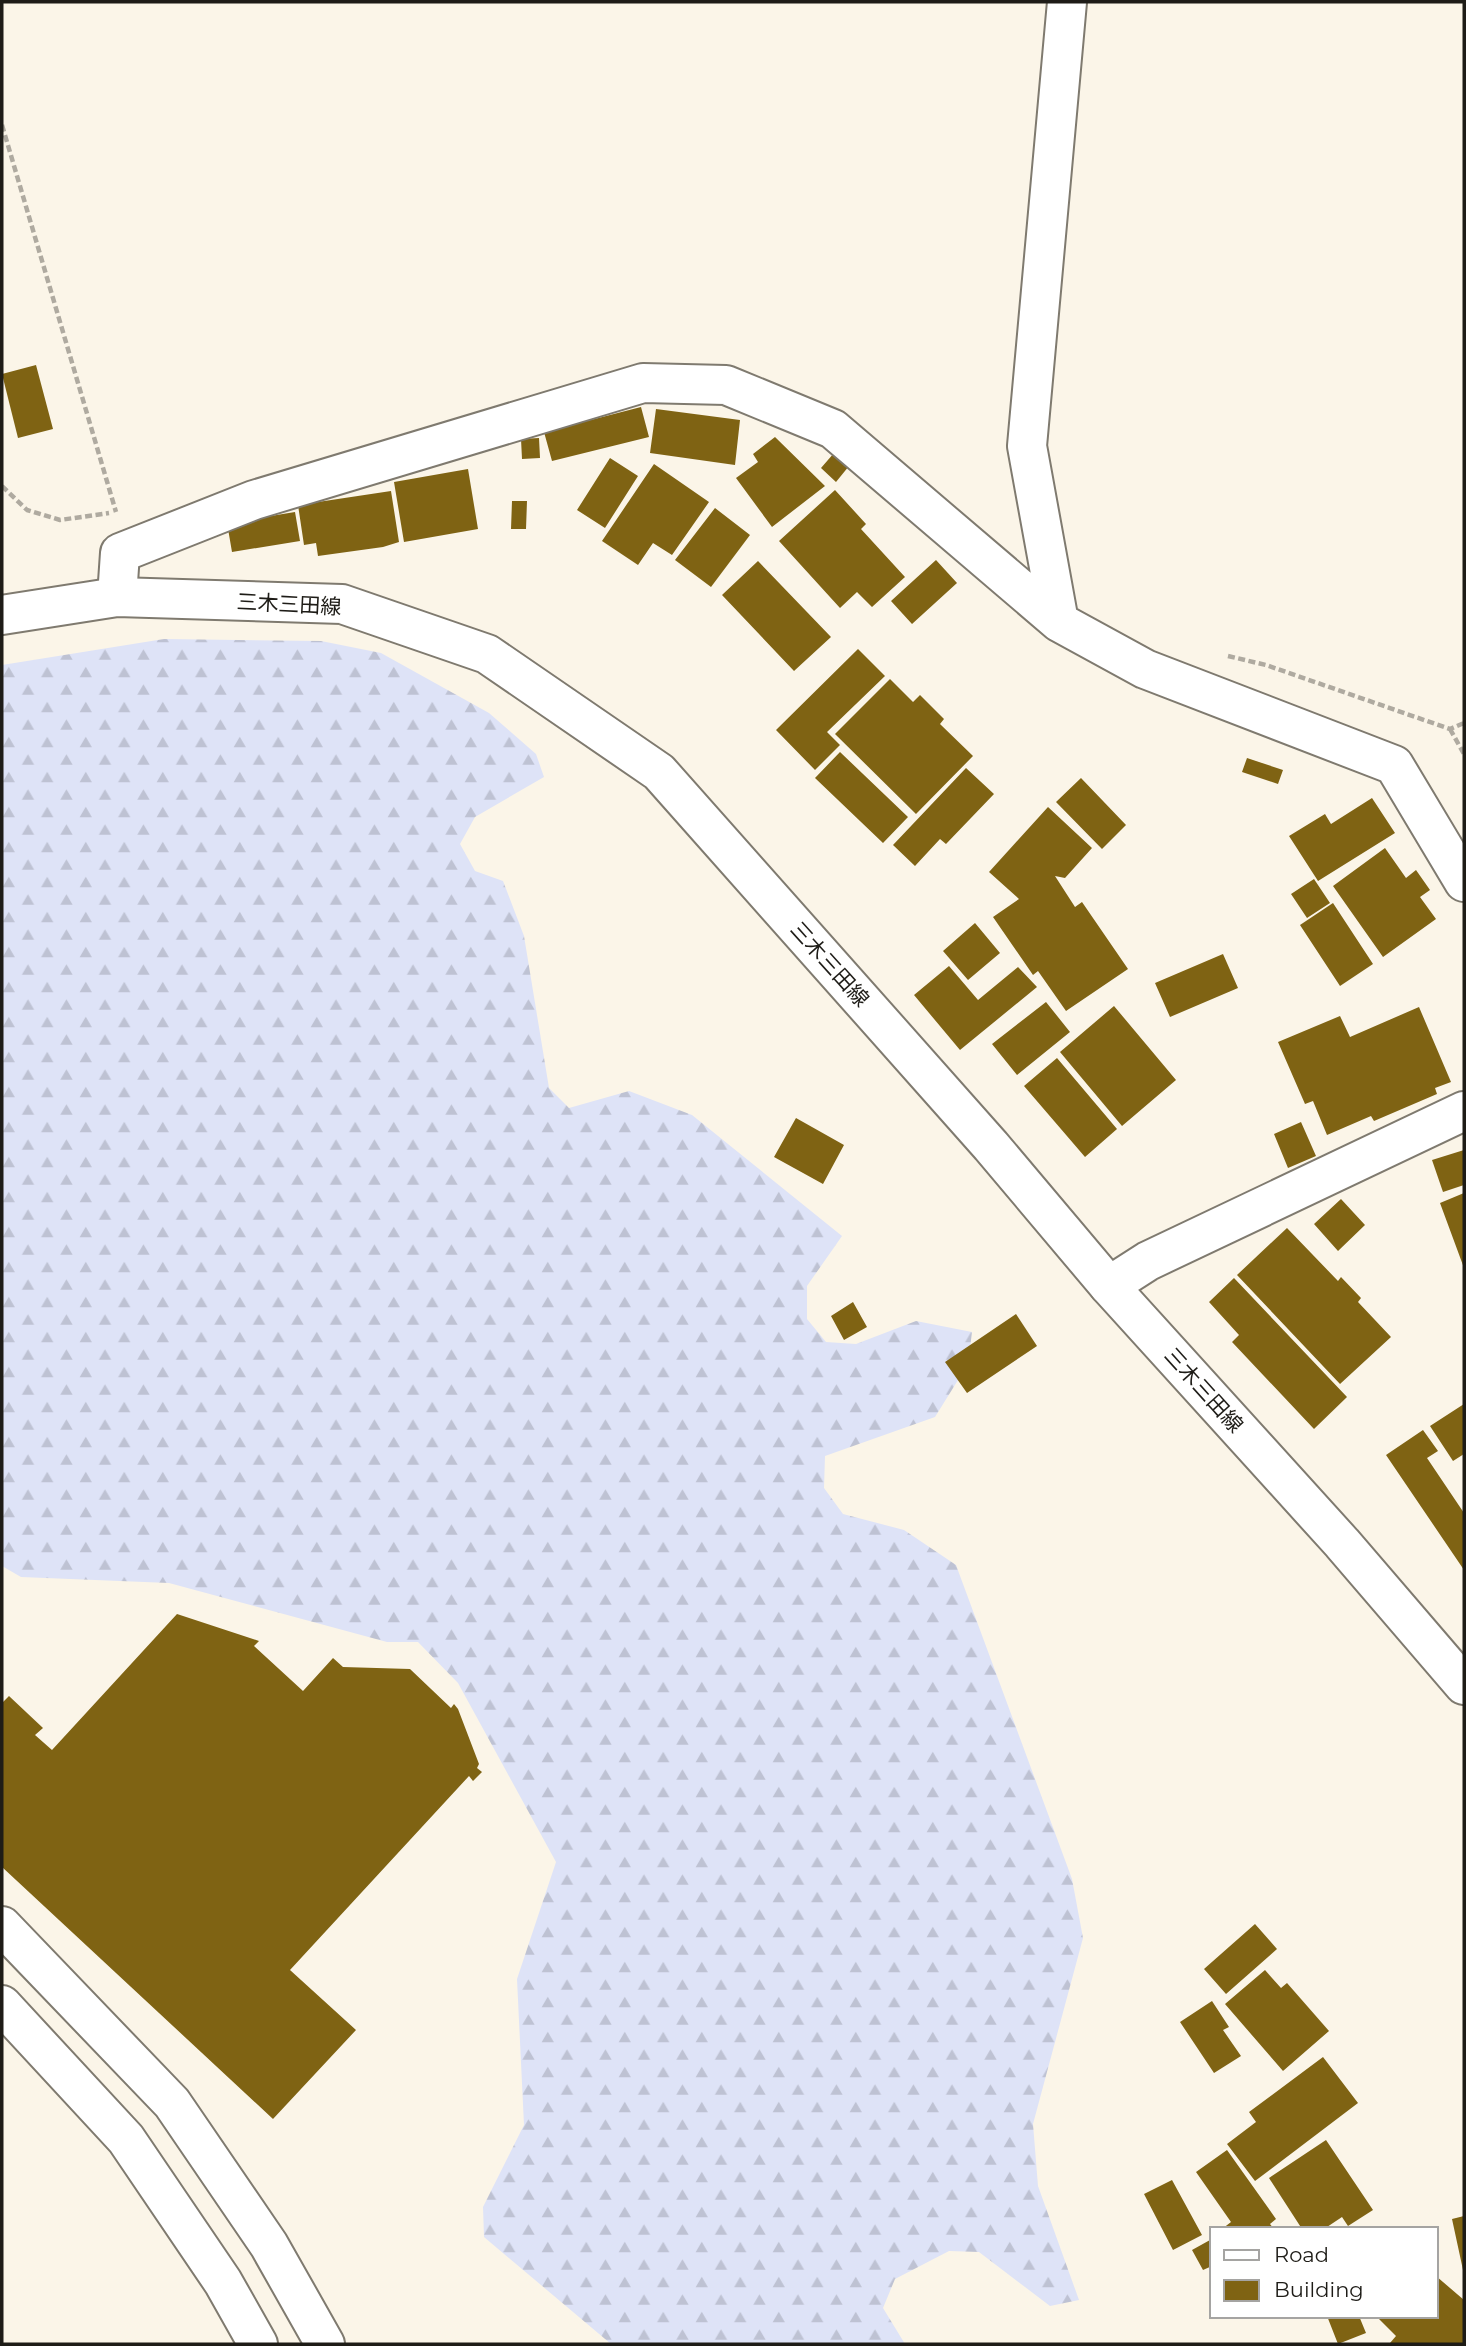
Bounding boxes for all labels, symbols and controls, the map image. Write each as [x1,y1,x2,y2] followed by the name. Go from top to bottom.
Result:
[236,589,342,619] street label: 三木三田線
[786,917,874,1011] street label: 三木三田線
[1160,1343,1248,1437] street label: 三木三田線
[1210,2227,1438,2318] legend
[1274,2242,1329,2267] text: Road
[1274,2277,1364,2302] text: Building

